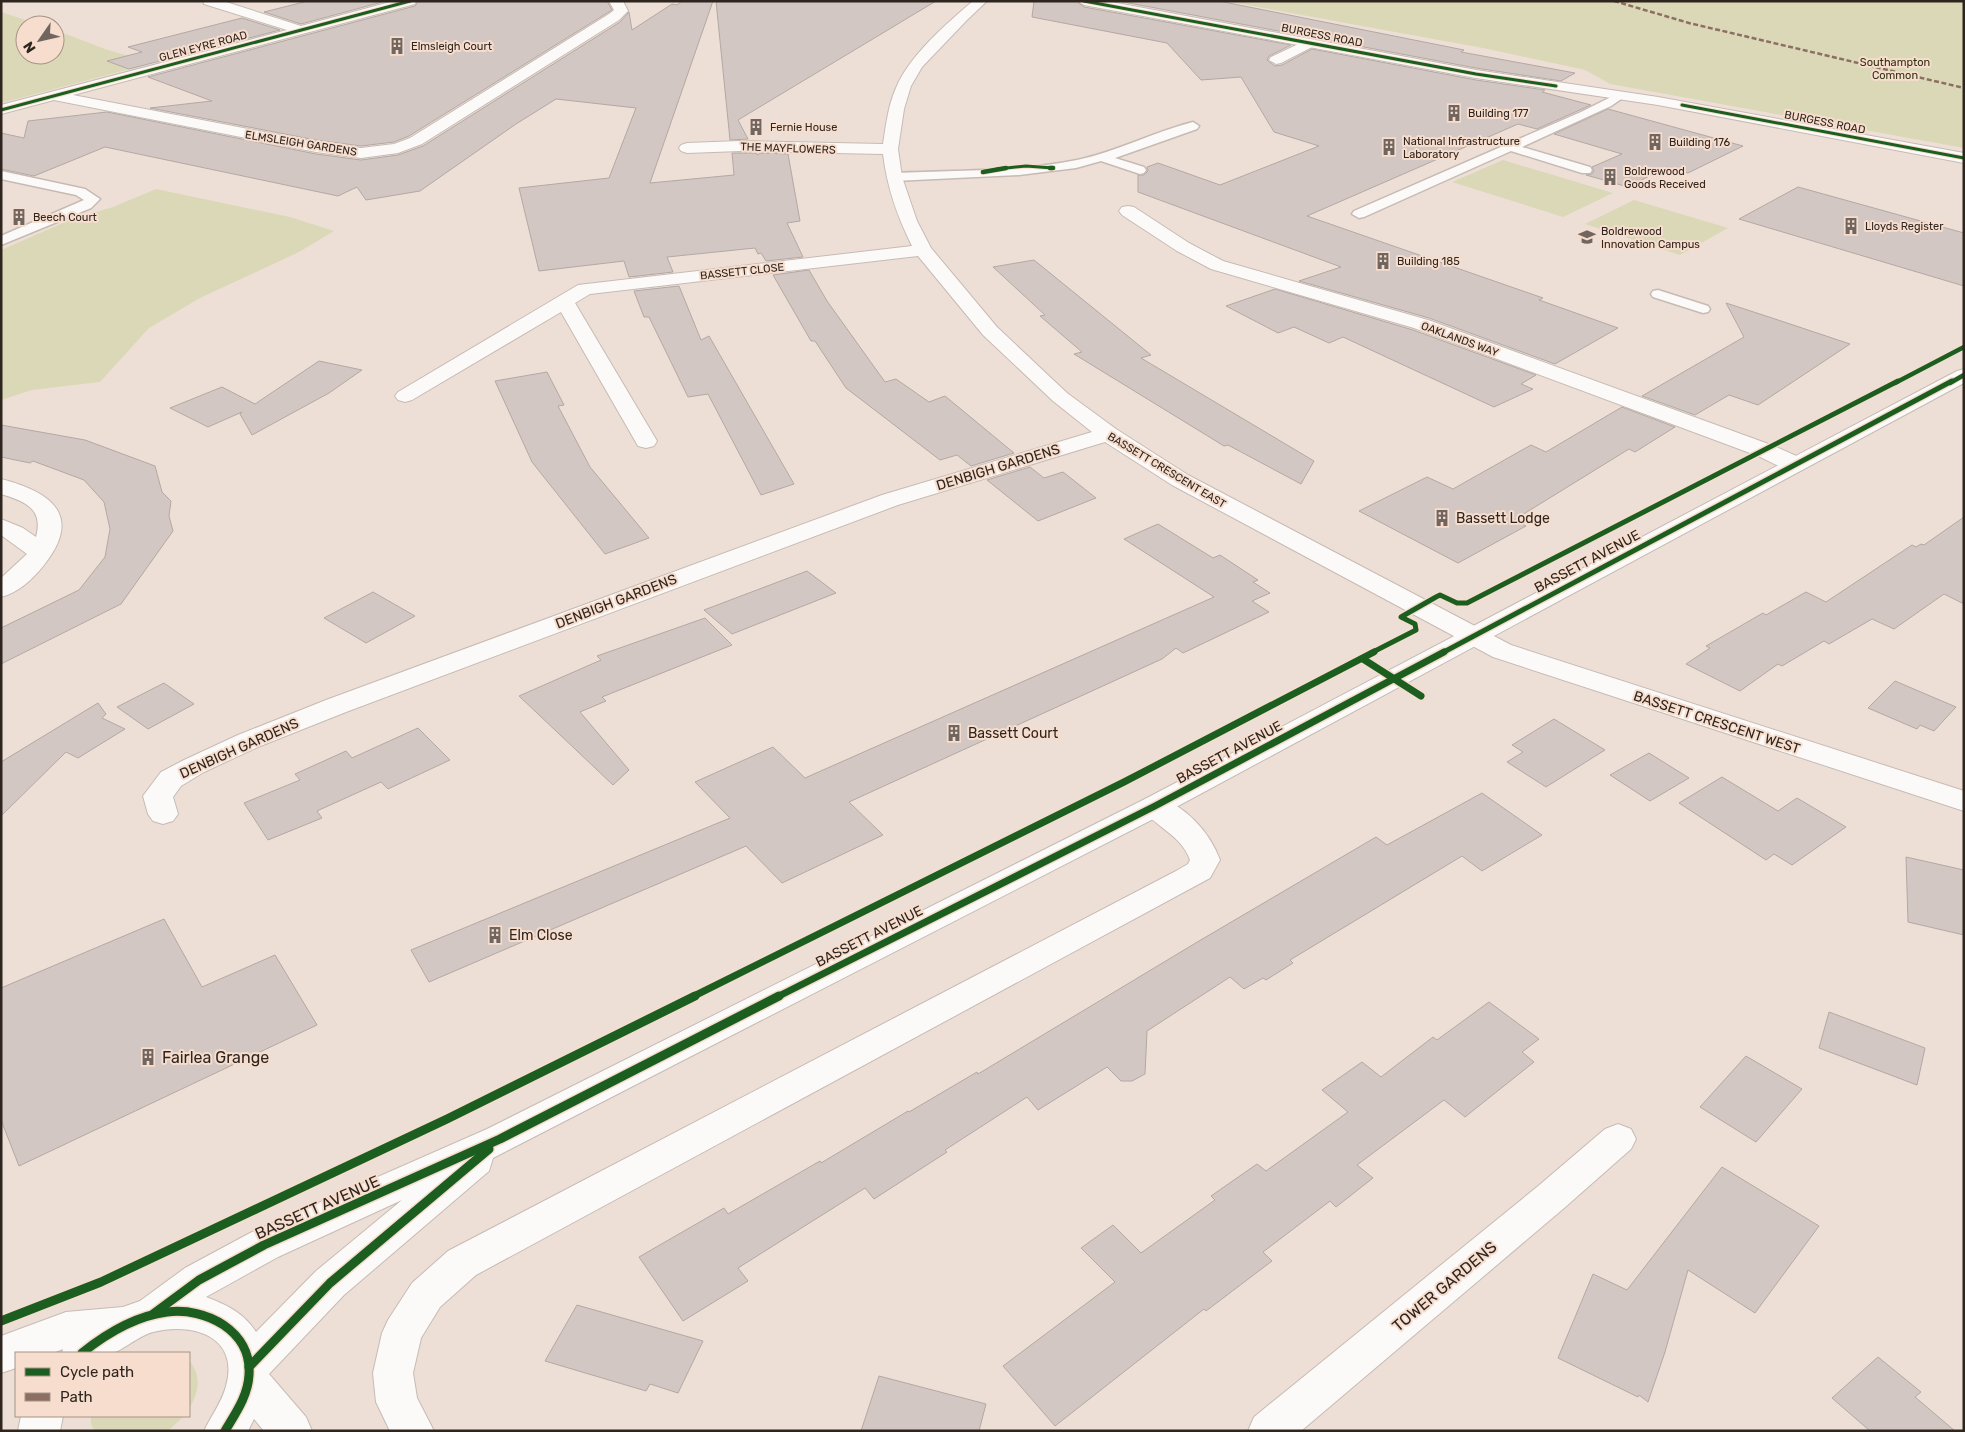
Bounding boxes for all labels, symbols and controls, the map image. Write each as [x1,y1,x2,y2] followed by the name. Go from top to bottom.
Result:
[15,15,65,65] north arrow
[1280,21,1364,50] street label: BURGESS ROAD
[158,28,249,64] street label: GLEN EYRE ROAD
[387,36,407,56] building icon: Elmsleigh Court
[20,38,40,56] text: N
[411,40,493,53] place label: Elmsleigh Court
[1860,56,1930,82] park label: Southampton Common
[1444,103,1464,123] building icon: Building 177
[1468,107,1529,120] place label: Building 177
[1783,108,1867,137] street label: BURGESS ROAD
[746,117,766,137] building icon: Fernie House
[770,121,837,134] place label: Fernie House
[244,128,358,159] street label: ELMSLEIGH GARDENS
[1645,132,1665,152] building icon: Building 176
[1403,135,1520,161] place label: National Infrastructure Laboratory
[1669,136,1730,149] place label: Building 176
[1379,137,1399,157] building icon: National Infrastructure Laboratory
[740,140,836,157] street label: THE MAYFLOWERS
[1624,165,1706,191] place label: Boldrewood Goods Received
[1600,167,1620,187] building icon: Boldrewood Goods Received
[9,207,29,227] building icon: Beech Court
[33,211,98,224] place label: Beech Court
[1841,216,1861,236] building icon: Lloyds Register
[1865,220,1944,233] place label: Lloyds Register
[1601,225,1700,251] place label: Boldrewood Innovation Campus
[1577,227,1597,247] school or university icon: Boldrewood Innovation Campus
[1373,251,1393,271] building icon: Building 185
[1397,255,1460,268] place label: Building 185
[699,261,785,282] street label: BASSETT CLOSE
[1419,319,1500,360] street label: OAKLANDS WAY
[1105,430,1229,511] street label: BASSETT CRESCENT EAST
[934,440,1062,494] street label: DENBIGH GARDENS
[1432,508,1452,528] building icon: Bassett Lodge
[1456,510,1550,527] place label: Bassett Lodge
[1531,526,1643,597] street label: BASSETT AVENUE
[553,570,679,632] street label: DENBIGH GARDENS
[1631,687,1802,757] street label: BASSETT CRESCENT WEST
[177,714,302,782] street label: DENBIGH GARDENS
[1173,717,1285,788] street label: BASSETT AVENUE
[944,723,964,743] building icon: Bassett Court
[968,725,1059,742] place label: Bassett Court
[813,902,926,971] street label: BASSETT AVENUE
[485,925,505,945] building icon: Elm Close
[509,927,573,944] place label: Elm Close
[138,1047,158,1067] building icon: Fairlea Grange
[162,1048,269,1067] place label: Fairlea Grange
[252,1171,383,1243] street label: BASSETT AVENUE
[1388,1237,1500,1336] street label: TOWER GARDENS
[15,1352,190,1417] legend
[60,1363,134,1381] text: Cycle path
[60,1388,93,1406] text: Path

